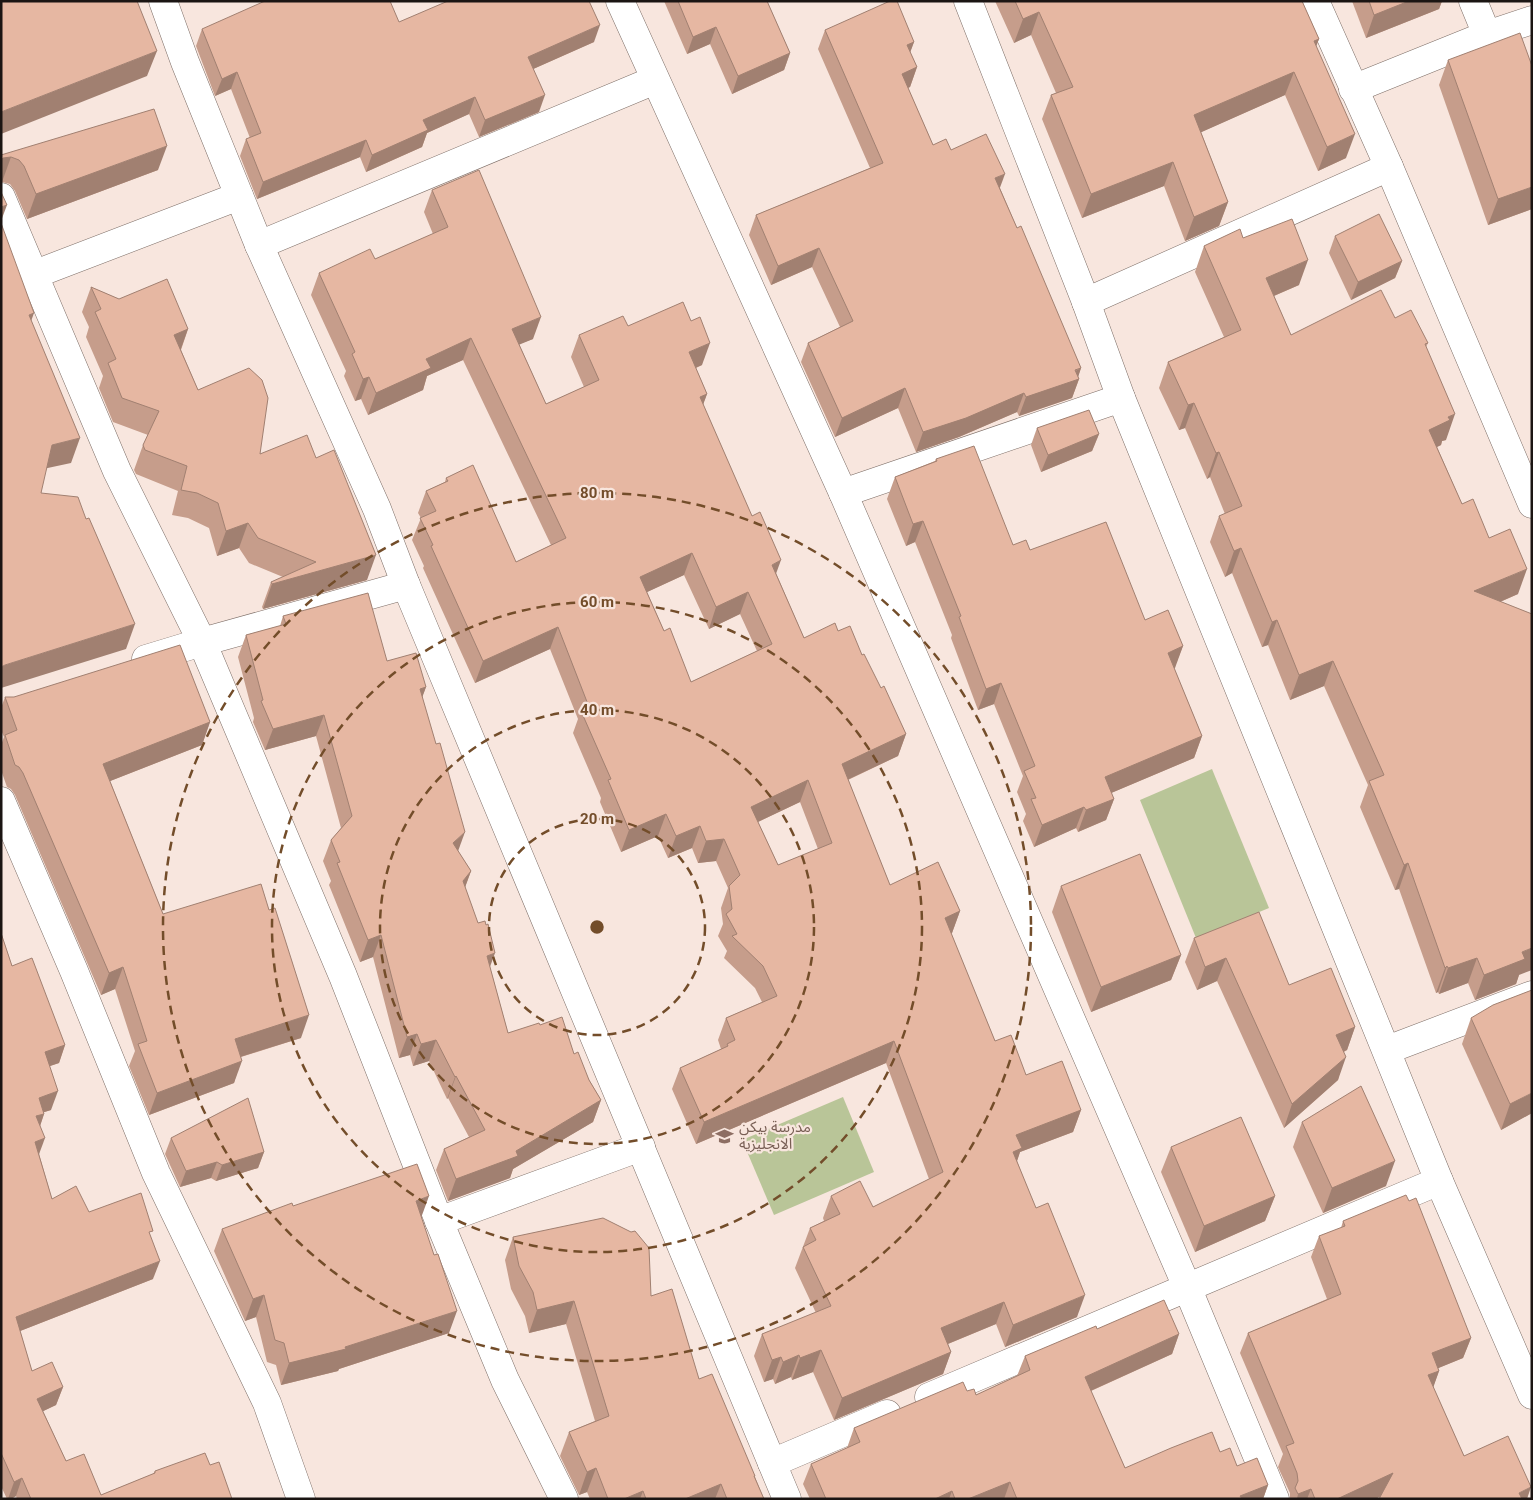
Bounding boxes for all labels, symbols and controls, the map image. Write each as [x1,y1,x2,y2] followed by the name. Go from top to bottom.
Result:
[580,484,614,502] text: 80 m
[580,593,614,611] text: 60 m
[580,701,614,719] text: 40 m
[580,810,614,828] text: 20 m
[588,918,606,936] centre of rings
[739,1118,811,1153] place label: مدرسة بيكن الانجليزية
[715,1126,735,1146] school or university icon: مدرسة بيكن الانجليزية

